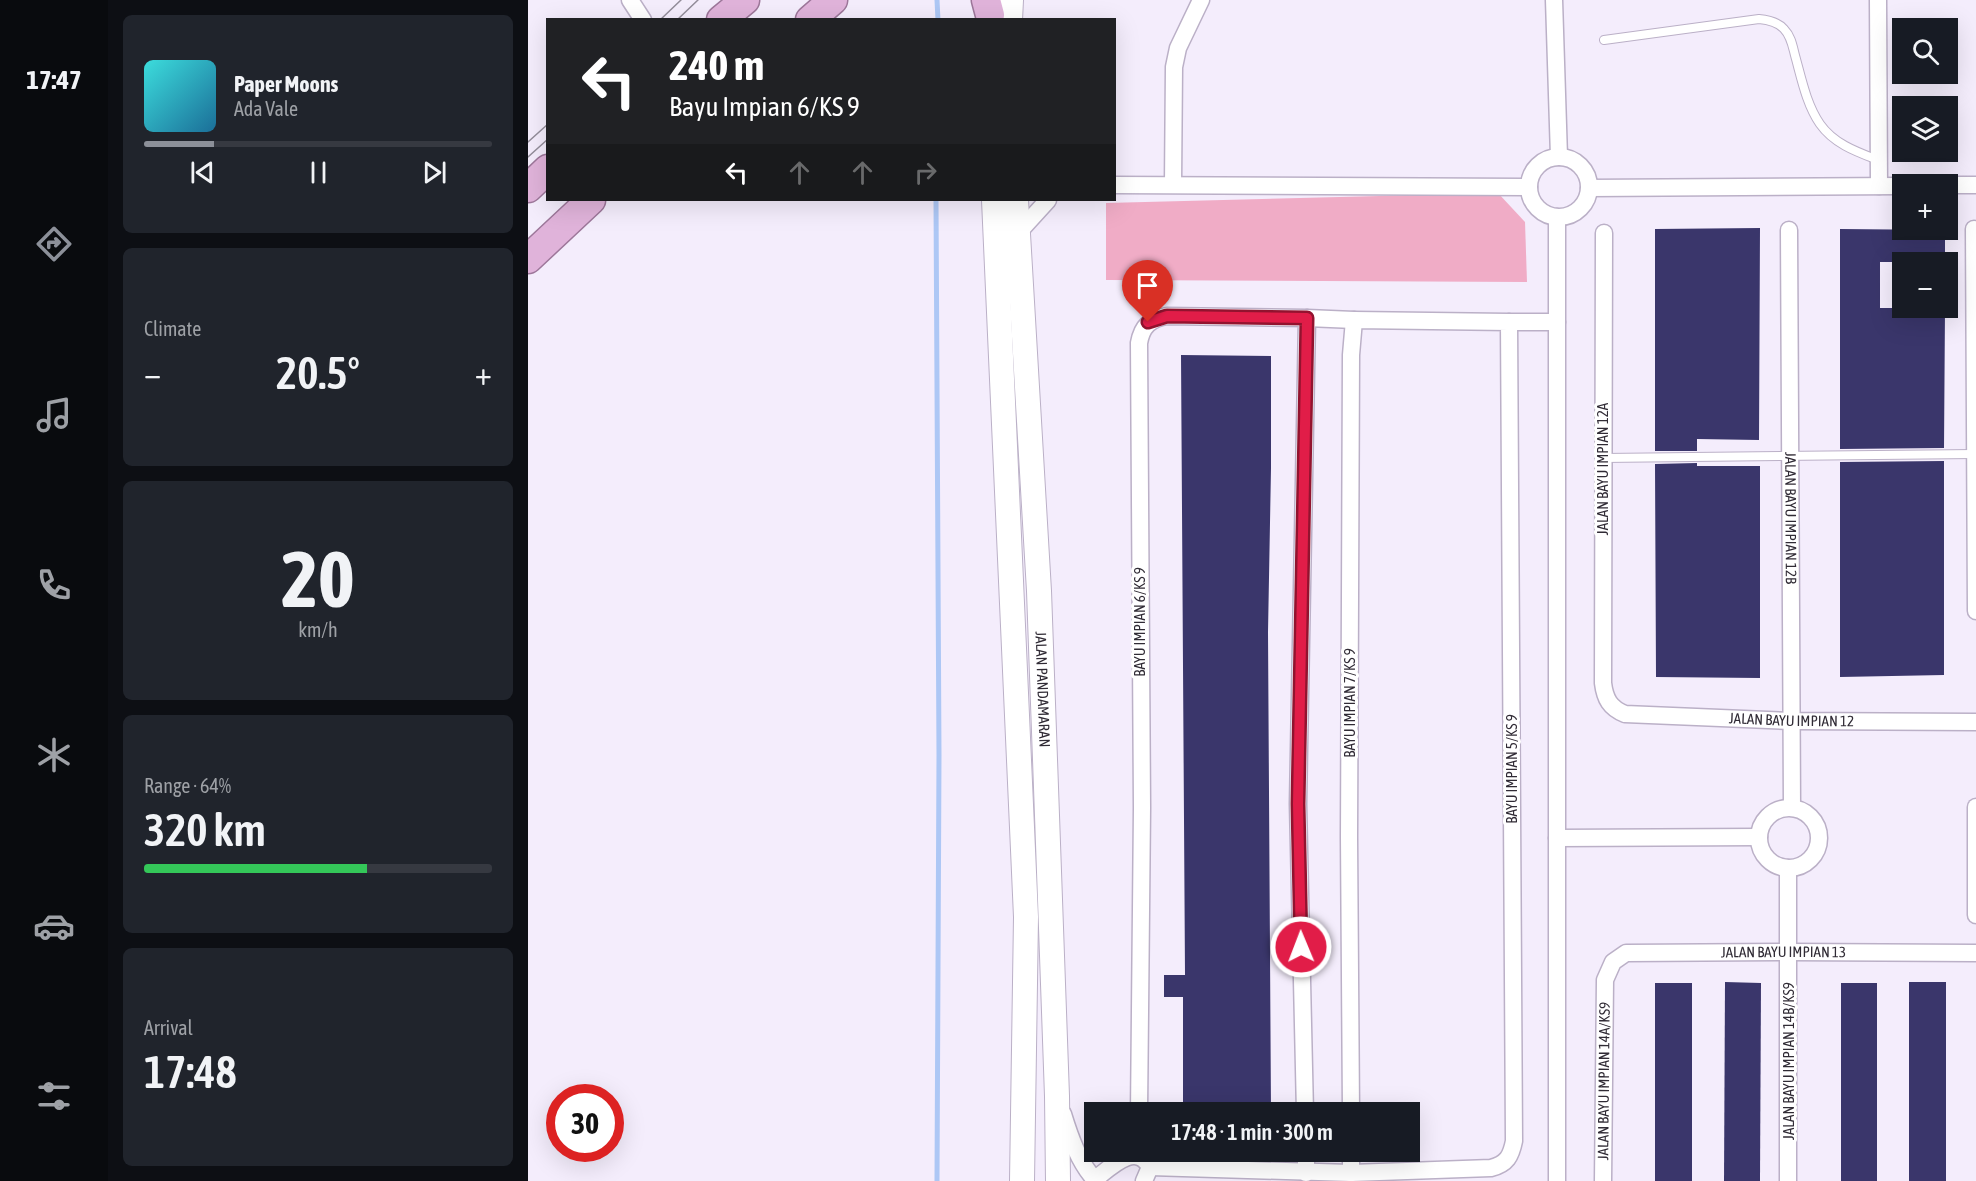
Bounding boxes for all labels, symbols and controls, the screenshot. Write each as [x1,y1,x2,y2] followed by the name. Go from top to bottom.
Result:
[1892,18,1958,318] map controls
[1892,18,1958,84] button: search
[669,41,764,89] text: 240 m
[570,42,648,120] icon: left
[26,64,82,95] text: 17:47
[234,71,338,97] text: Paper Moons
[669,91,860,122] text: Bayu Impian 6/KS 9
[1892,96,1958,162] button: layers
[234,97,298,120] text: Ada Vale
[186,156,219,189] icon: previous
[302,156,335,189] icon: pause
[418,156,451,189] icon: next
[720,156,753,189] icon: left
[783,156,816,189] icon: ahead
[846,156,879,189] icon: ahead
[909,156,942,189] icon: right
[1892,174,1958,240] button: +
[33,223,75,265] icon: directions
[1892,252,1958,318] button: −
[1122,260,1173,322] pin
[1131,269,1164,302] icon: arrive
[144,317,201,340] text: Climate
[276,347,360,399] text: 20.5°
[144,354,161,392] text: −
[475,354,492,392] text: +
[33,394,75,436] icon: music
[1594,402,1611,535] street label: JALAN BAYU IMPIAN 12A
[1782,452,1800,584] street label: JALAN BAYU IMPIAN 12B
[281,534,355,624] text: 20
[33,564,75,606] icon: phone
[1131,567,1148,677] street label: BAYU IMPIAN 6/KS 9
[298,618,338,641] text: km/h
[1032,631,1054,748] street label: JALAN PANDAMARAN
[1341,648,1358,758] street label: BAYU IMPIAN 7/KS 9
[1729,709,1854,729] street label: JALAN BAYU IMPIAN 12
[1503,714,1520,824] street label: BAYU IMPIAN 5/KS 9
[33,734,75,776] icon: climate
[144,774,231,797] text: Range · 64%
[144,804,266,856] text: 320 km
[33,905,75,947] icon: car
[1269,915,1333,979] position arrow
[1721,943,1846,960] street label: JALAN BAYU IMPIAN 13
[1780,982,1797,1140] street label: JALAN BAYU IMPIAN 14B/KS9
[1594,1002,1613,1160] street label: JALAN BAYU IMPIAN 14A/KS9
[144,1016,193,1039] text: Arrival
[144,1046,237,1098] text: 17:48
[33,1075,75,1117] icon: filters
[546,1084,624,1162] speed limit sign: 30
[1171,1119,1333,1145] text: 17:48 · 1 min · 300 m

